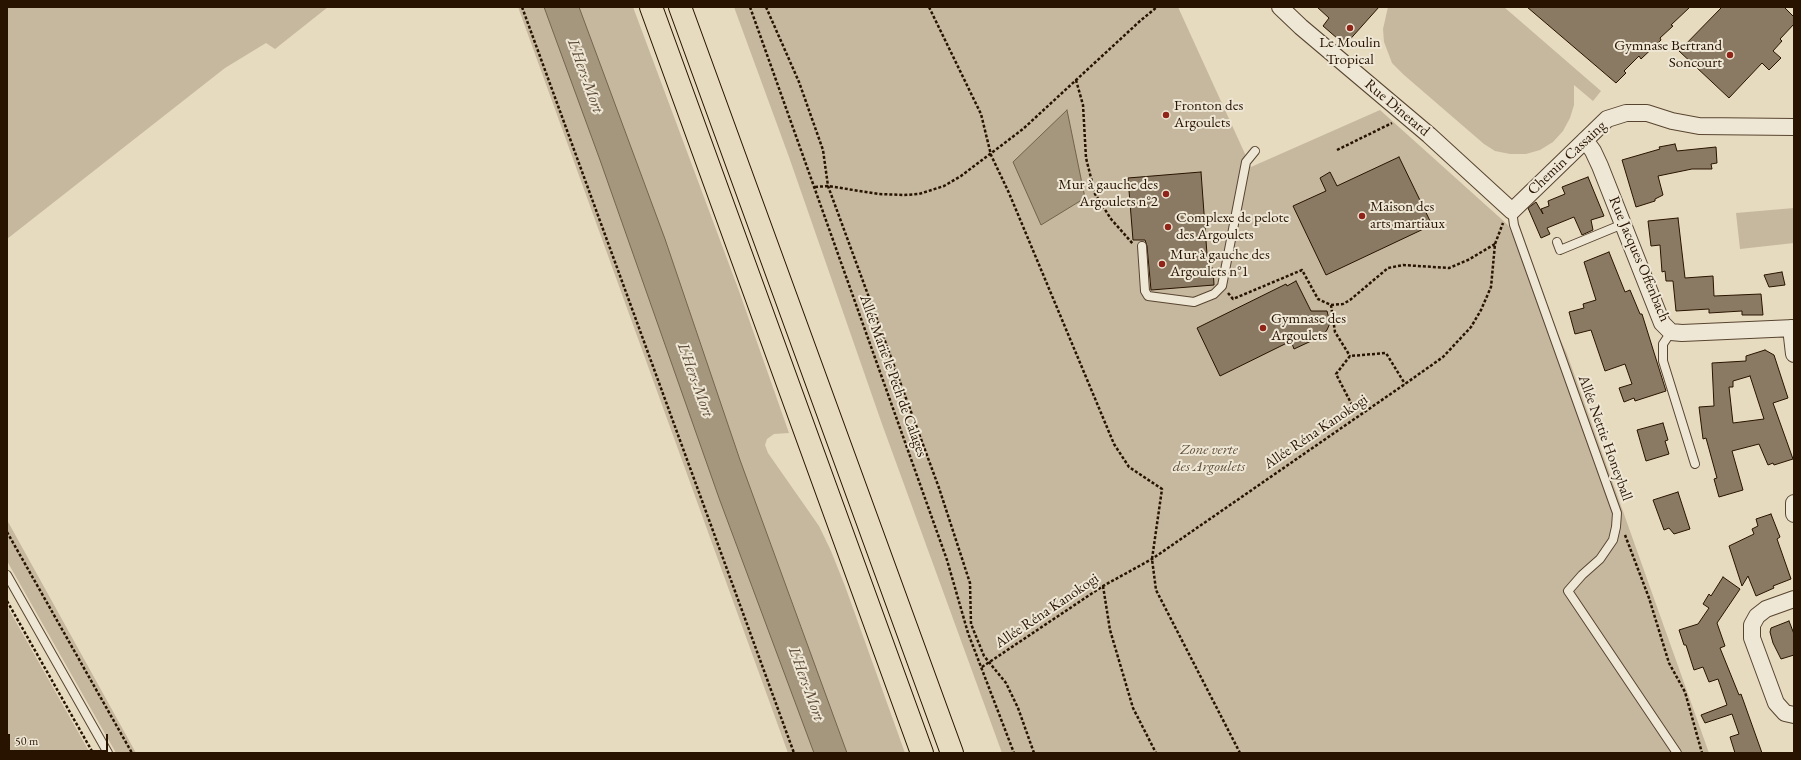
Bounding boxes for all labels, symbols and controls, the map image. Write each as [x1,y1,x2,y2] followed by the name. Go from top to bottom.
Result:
[1345,23,1355,33] marker: Le Moulin Tropical
[1319,34,1381,69] place label: Le Moulin Tropical
[563,36,607,116] water label: L'Hers-Mort
[1614,37,1722,72] place label: Gymnase Bertrand Soncourt
[1725,50,1735,60] marker: Gymnase Bertrand Soncourt
[1361,76,1433,140] street label: Rue Dinetard
[1174,97,1243,132] place label: Fronton des Argoulets
[1161,110,1171,120] marker: Fronton des Argoulets
[1524,117,1610,199] street label: Chemin Cassaing
[1058,176,1158,211] place label: Mur à gauche des Argoulets n°2
[1161,189,1171,199] marker: Mur à gauche des Argoulets n°2
[1604,194,1674,324] street label: Rue Jacques Offenbach
[1370,198,1445,233] place label: Maison des arts martiaux
[1176,209,1289,244] place label: Complexe de pelote des Argoulets
[1357,211,1367,221] marker: Maison des arts martiaux
[1163,222,1173,232] marker: Complexe de pelote des Argoulets
[1170,246,1270,281] place label: Mur à gauche des Argoulets n°1
[1157,259,1167,269] marker: Mur à gauche des Argoulets n°1
[855,292,931,460] street label: Allée Marie le Pech de Calages
[1271,310,1346,345] place label: Gymnase des Argoulets
[1258,323,1268,333] marker: Gymnase des Argoulets
[673,340,717,420] water label: L'Hers-Mort
[1574,373,1636,503] street label: Allée Nettie Honeyball
[1261,391,1371,473] street label: Allée Réna Kanokogi
[1173,441,1245,476] park label: Zone verte des Argoulets
[992,570,1102,652] street label: Allée Réna Kanokogi
[784,644,828,724] water label: L'Hers-Mort
[10,726,110,752] scale bar
[15,733,38,749] text: 50 m

